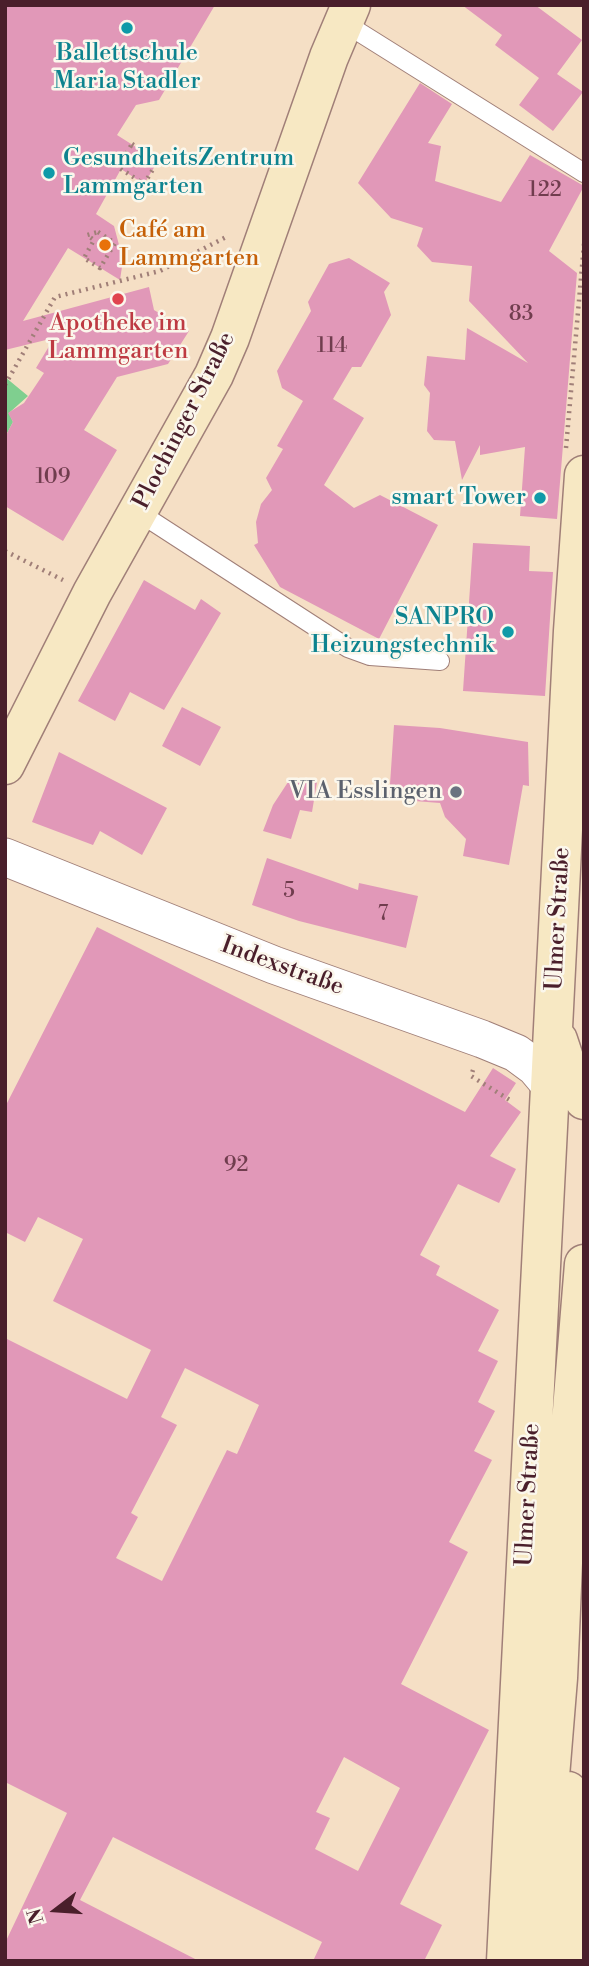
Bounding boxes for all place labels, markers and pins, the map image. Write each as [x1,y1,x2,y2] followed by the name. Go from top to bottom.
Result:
[119,20,135,36] marker: Ballettschule Maria Stadler
[53,40,201,96] place label: Ballettschule Maria Stadler
[63,145,294,201] place label: GesundheitsZentrum Lammgarten
[41,165,57,181] marker: GesundheitsZentrum Lammgarten
[119,217,259,273] place label: Café am Lammgarten
[97,237,113,253] marker: Café am Lammgarten
[110,291,126,307] marker: Apotheke im Lammgarten
[48,310,188,366] place label: Apotheke im Lammgarten
[391,484,526,512] place label: smart Tower
[532,490,548,506] marker: smart Tower
[311,604,494,660] place label: SANPRO Heizungstechnik
[500,624,516,640] marker: SANPRO Heizungstechnik
[289,778,442,806] place label: VIA Esslingen
[448,784,464,800] marker: VIA Esslingen

